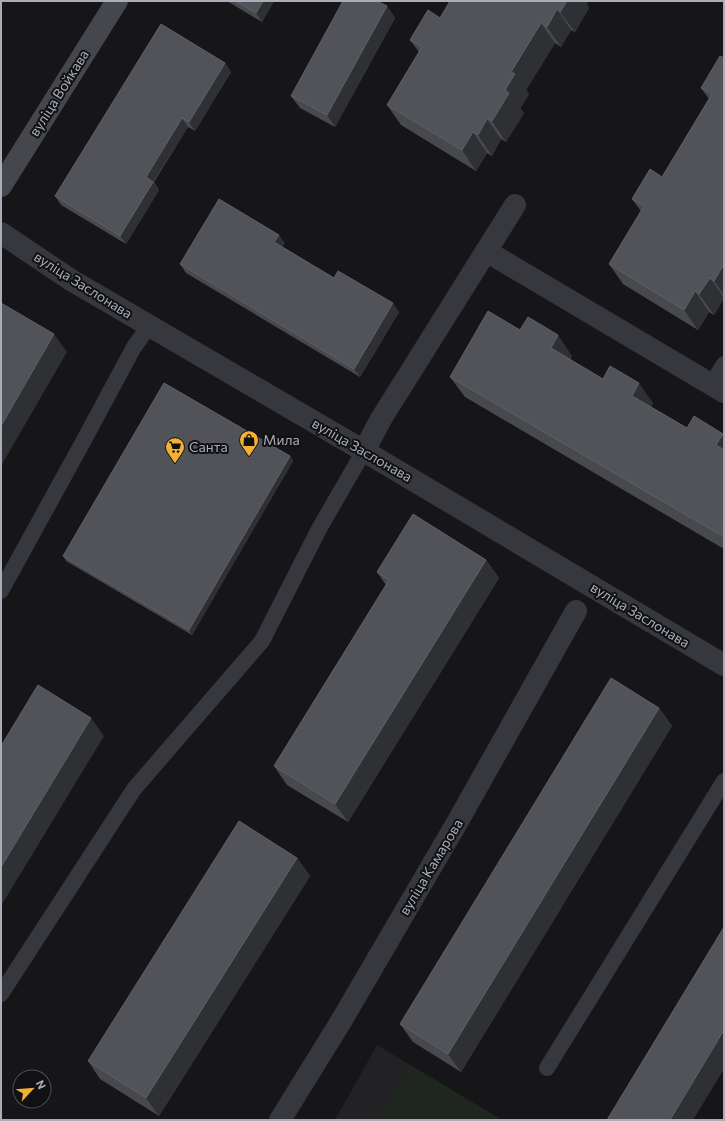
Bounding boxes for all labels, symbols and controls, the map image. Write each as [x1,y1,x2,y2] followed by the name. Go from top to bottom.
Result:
[25,46,92,139] street label: вуліца Войкава
[31,248,135,322] street label: вуліца Заслонава
[309,414,415,485] street label: вуліца Заслонава
[238,429,260,457] shop icon: Мила
[263,431,300,448] place label: Мила
[164,436,186,464] supermarket icon: Санта
[189,438,228,455] place label: Санта
[588,578,693,651] street label: вуліца Заслонава
[395,816,466,918] street label: вуліца Камарова
[12,1069,52,1109] north arrow
[34,1078,49,1091] text: N

